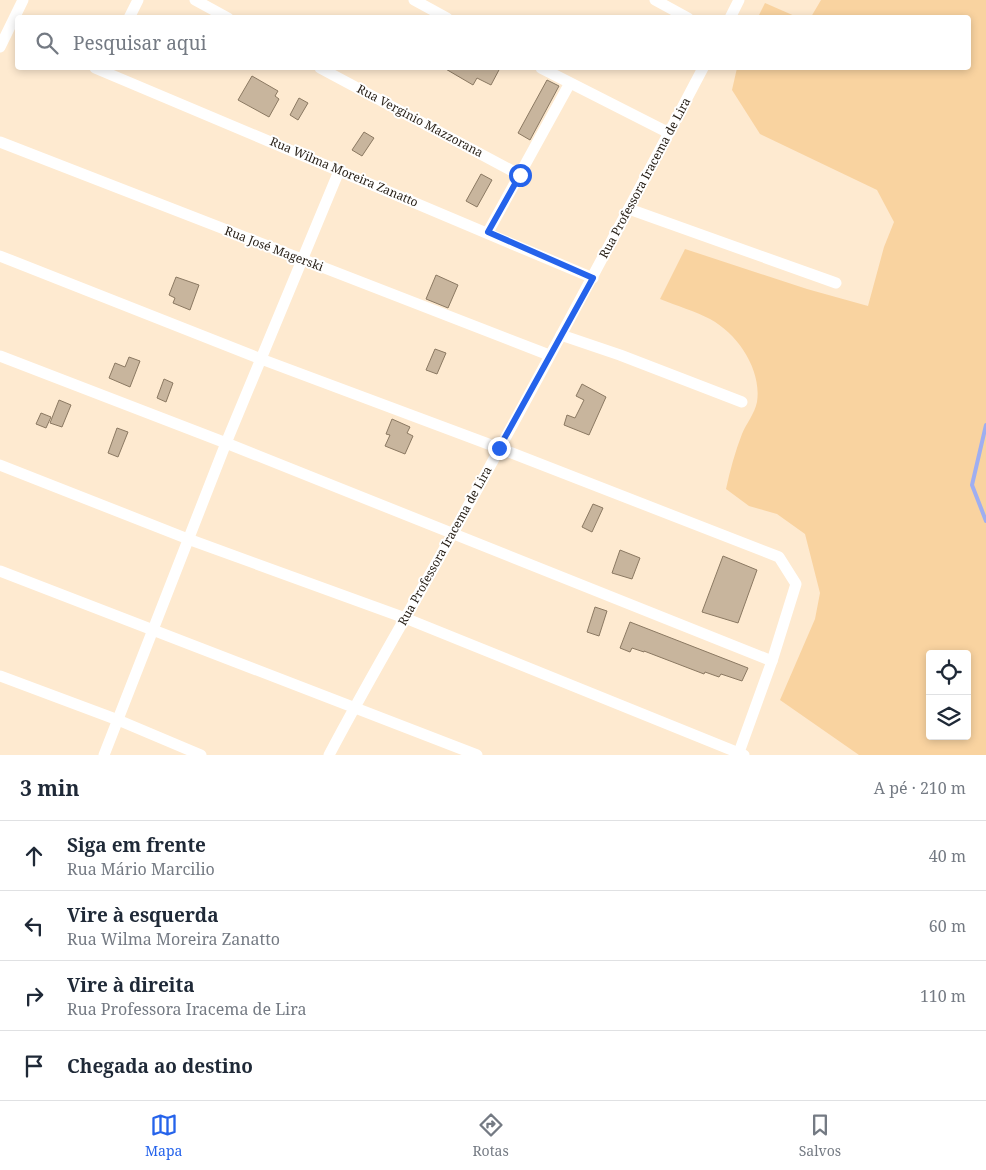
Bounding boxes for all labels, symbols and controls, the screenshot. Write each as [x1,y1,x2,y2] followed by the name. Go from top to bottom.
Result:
[15,15,971,70] search box
[33,29,61,57] icon: search
[73,30,207,56] text: Pesquisar aqui
[354,80,487,161] street label: Rua Verginio Mazzorana
[595,94,694,261] street label: Rua Professora Iracema de Lira
[267,132,421,211] street label: Rua Wilma Moreira Zanatto
[509,164,532,187] route start
[222,222,326,275] street label: Rua José Magerski
[488,437,511,460] route end
[394,463,496,628] street label: Rua Professora Iracema de Lira
[926,650,971,740] map controls
[926,650,971,695] button: locate
[926,695,971,740] button: layers
[20,774,79,802] text: 3 min
[874,777,966,799] text: A pé · 210 m
[67,832,206,858] text: Siga em frente
[20,842,48,870] icon: ahead
[929,845,966,867] text: 40 m
[67,858,215,880] text: Rua Mário Marcilio
[67,902,219,928] text: Vire à esquerda
[20,912,48,940] icon: left
[929,915,966,937] text: 60 m
[67,928,280,950] text: Rua Wilma Moreira Zanatto
[67,972,195,998] text: Vire à direita
[20,982,48,1010] icon: right
[920,985,966,1007] text: 110 m
[67,998,306,1020] text: Rua Professora Iracema de Lira
[20,1052,48,1080] icon: arrive
[67,1053,253,1079] text: Chegada ao destino
[145,1111,182,1160] tab: Mapa
[472,1111,509,1160] tab: Rotas
[799,1111,841,1160] tab: Salvos

